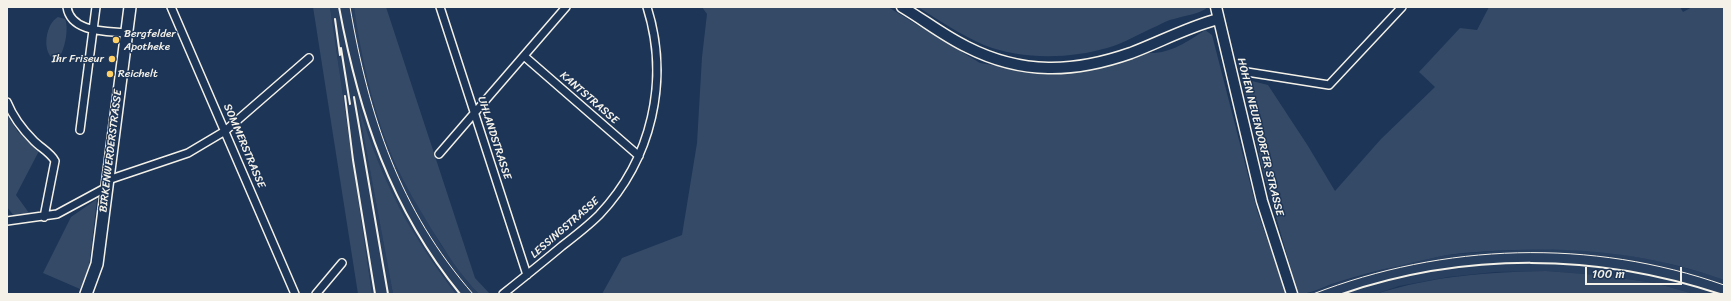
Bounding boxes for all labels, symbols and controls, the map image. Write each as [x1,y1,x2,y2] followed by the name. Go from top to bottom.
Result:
[124,27,176,53] place label: Bergfelder Apotheke
[111,35,121,45] marker: Bergfelder Apotheke
[52,52,104,66] place label: Ihr Friseur
[107,54,117,64] marker: Ihr Friseur
[1234,57,1286,217] street label: HOHEN NEUENDORFER STRASSE
[118,67,158,81] place label: Reichelt
[105,69,115,79] marker: Reichelt
[557,69,621,127] street label: KANTSTRASSE
[97,89,125,213] street label: BIRKENWERDERSTRASSE
[474,95,514,181] street label: UHLANDSTRASSE
[220,102,268,190] street label: SOMMERSTRASSE
[528,195,602,261] street label: LESSINGSTRASSE
[1587,259,1684,285] scale bar
[1592,263,1625,285] text: 100 m

